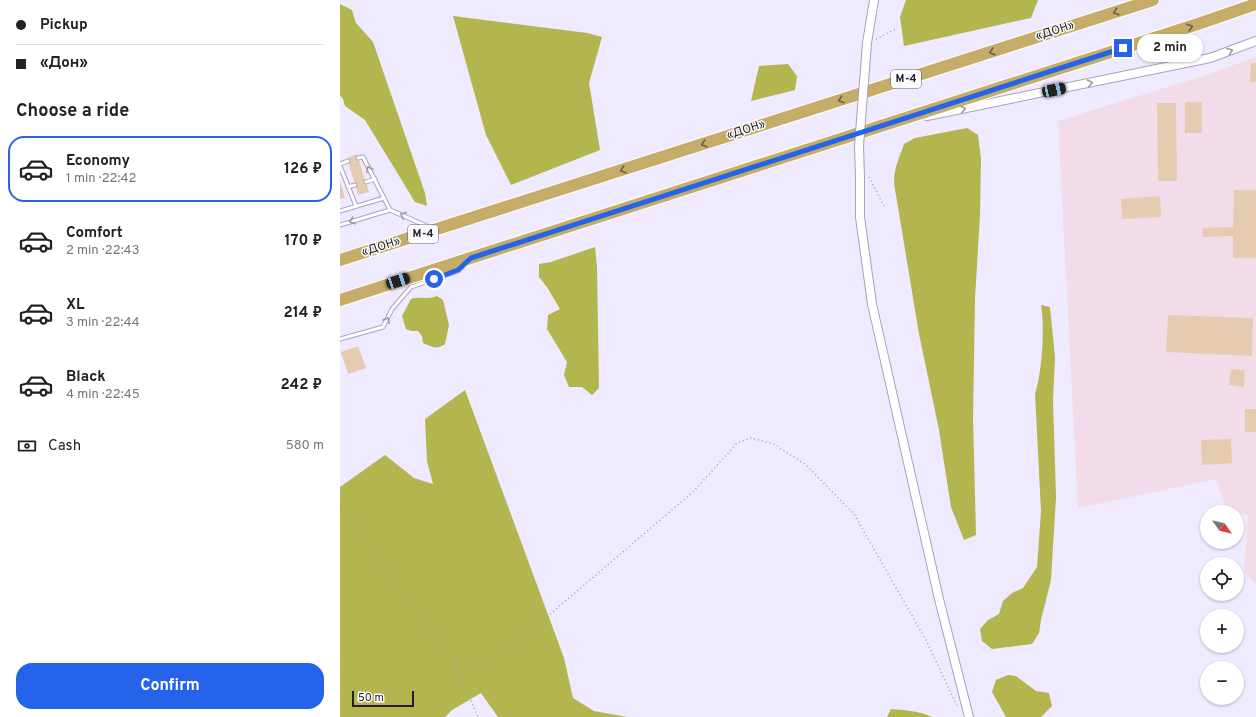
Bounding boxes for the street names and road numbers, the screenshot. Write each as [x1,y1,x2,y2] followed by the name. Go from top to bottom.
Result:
[1034,17,1076,45] street label: «ДОН»
[891,70,921,88] road number: М-4
[725,116,767,144] street label: «ДОН»
[408,225,438,243] road number: М-4
[360,233,402,261] street label: «ДОН»

